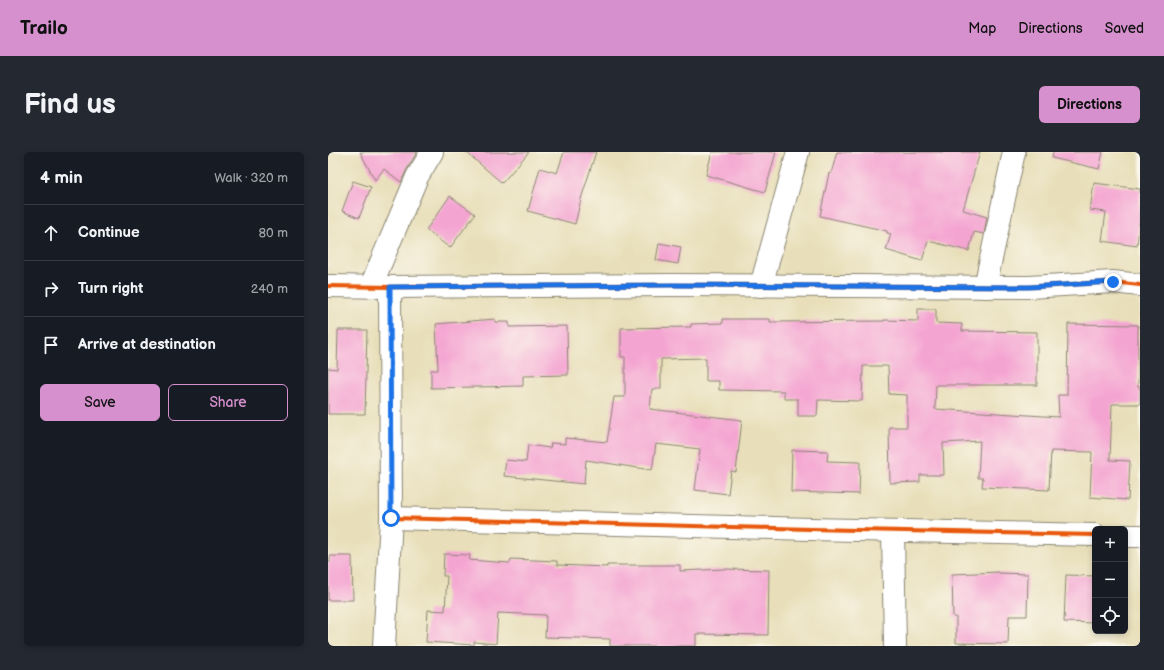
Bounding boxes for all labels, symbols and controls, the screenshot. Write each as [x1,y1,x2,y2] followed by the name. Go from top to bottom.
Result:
[20,17,68,40] text: Trailo
[968,20,996,37] text: Map
[1018,20,1083,37] text: Directions
[1105,20,1144,37] text: Saved
[1039,86,1140,123] button: Directions
[24,88,116,121] text: Find us
[40,168,83,188] text: 4 min
[214,170,288,186] text: Walk · 320 m
[40,222,62,244] icon: ahead
[78,223,140,242] text: Continue
[259,225,288,241] text: 80 m
[1104,273,1122,291] route end
[40,278,62,300] icon: right
[78,279,143,298] text: Turn right
[251,281,288,297] text: 240 m
[40,334,62,356] icon: arrive
[78,335,216,354] text: Arrive at destination
[40,384,160,421] button: Save
[168,384,288,421] button: Share
[382,509,400,527] route start
[1092,526,1128,634] map controls
[1092,526,1128,562] button: +
[1092,562,1128,598] button: −
[1092,598,1128,634] button: locate

